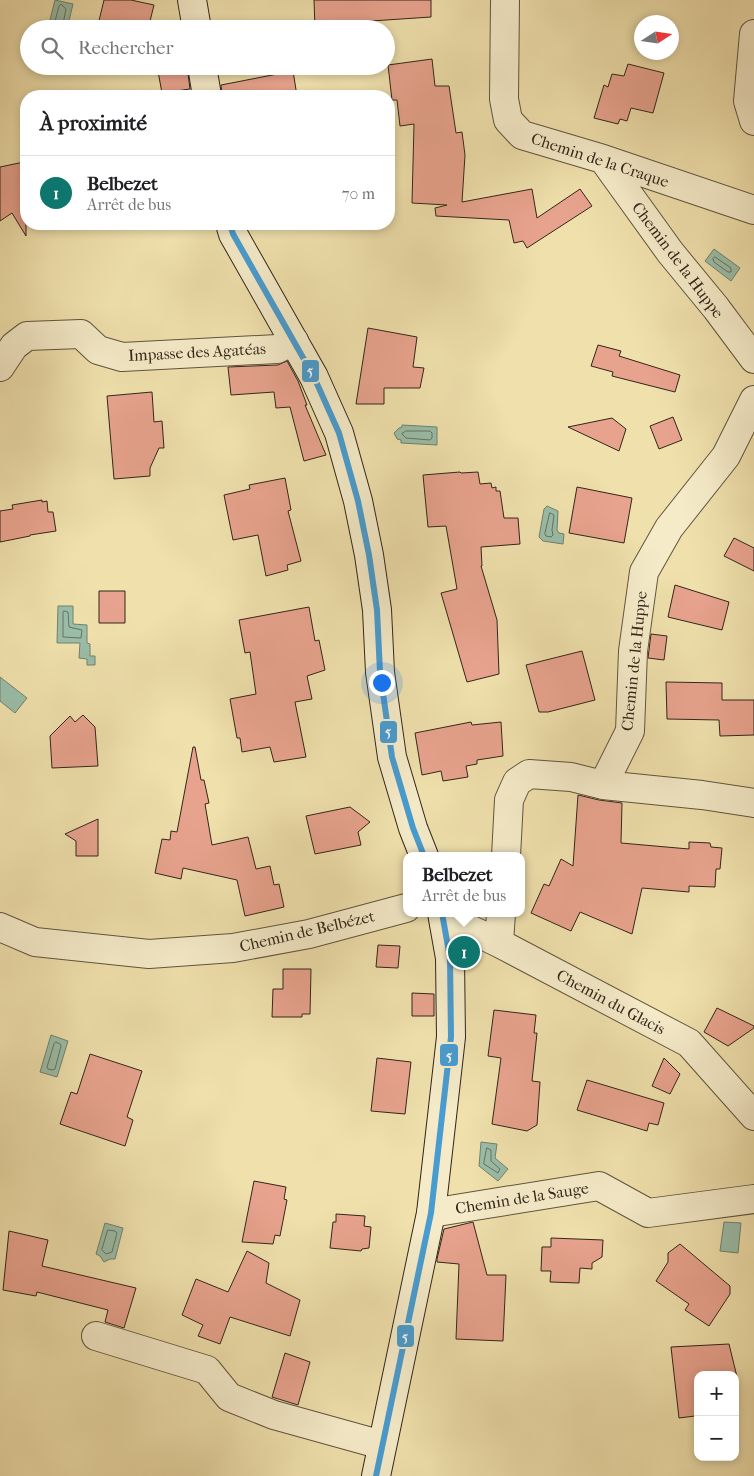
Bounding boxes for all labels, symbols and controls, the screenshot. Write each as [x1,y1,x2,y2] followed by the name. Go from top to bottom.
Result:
[634,15,679,60] north arrow
[20,20,395,75] search box
[38,34,66,62] icon: search
[78,37,174,59] text: Rechercher
[40,111,147,135] text: À proximité
[529,129,671,191] street label: Chemin de la Craque
[87,173,158,195] text: Belbezet
[53,184,59,203] text: 1
[342,184,375,203] text: 70 m
[87,195,171,214] text: Arrêt de bus
[628,198,728,322] street label: Chemin de la Huppe
[128,339,266,365] street label: Impasse des Agatéas
[301,359,320,383] line badge: 5
[307,362,313,379] text: 5
[617,590,651,732] street label: Chemin de la Huppe
[369,670,395,696] your location
[379,720,398,744] line badge: 5
[385,723,391,740] text: 5
[403,852,525,917] popup
[422,864,493,886] text: Belbezet
[422,886,506,905] text: Arrêt de bus
[238,906,377,956] street label: Chemin de Belbézet
[448,933,480,971] pin: 1
[553,965,669,1039] street label: Chemin du Glacis
[439,1043,459,1067] line badge: 5
[446,1047,452,1064] text: 5
[454,1178,590,1218] street label: Chemin de la Sauge
[396,1324,415,1348] line badge: 5
[402,1328,408,1345] text: 5
[694,1371,739,1461] map controls
[694,1371,739,1416] button: +
[694,1416,739,1461] button: −

